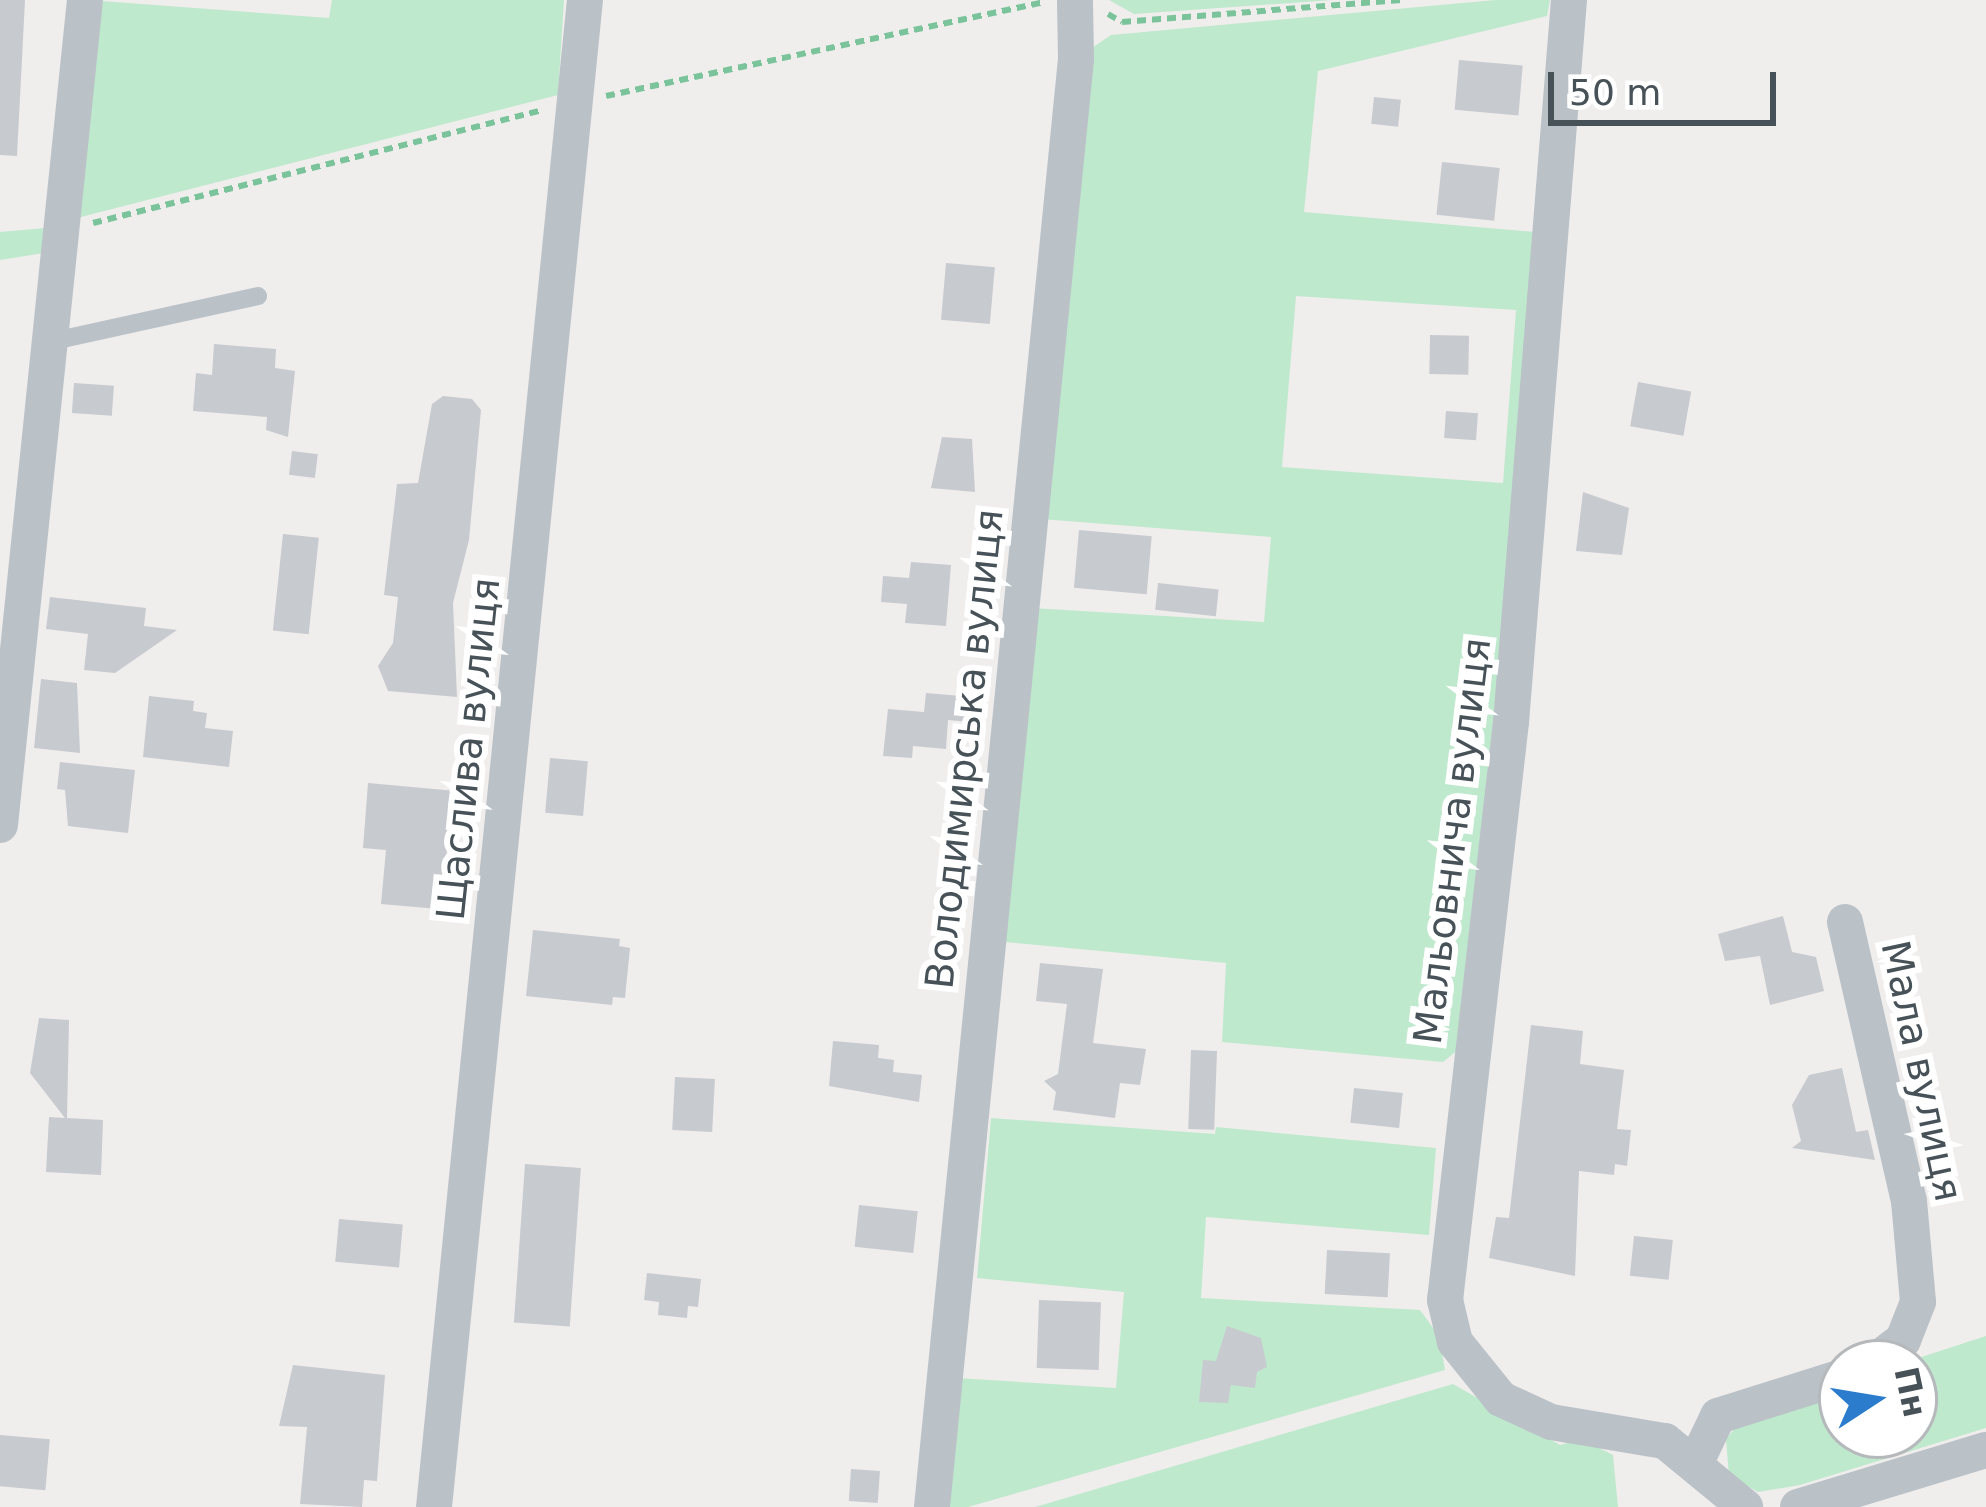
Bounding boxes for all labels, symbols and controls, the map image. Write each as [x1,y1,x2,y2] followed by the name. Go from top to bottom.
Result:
[1554,48,1782,122] scale bar
[1569,72,1661,113] text: 50 m
[917,507,1013,991] street label: Володимирська вулиця
[428,576,510,922] street label: Щаслива вулиця
[1405,635,1501,1047] street label: Мальовнича вулиця
[1871,936,1971,1206] street label: Мала вулиця
[1818,1339,1938,1459] north arrow
[1886,1363,1935,1421] text: Пн

